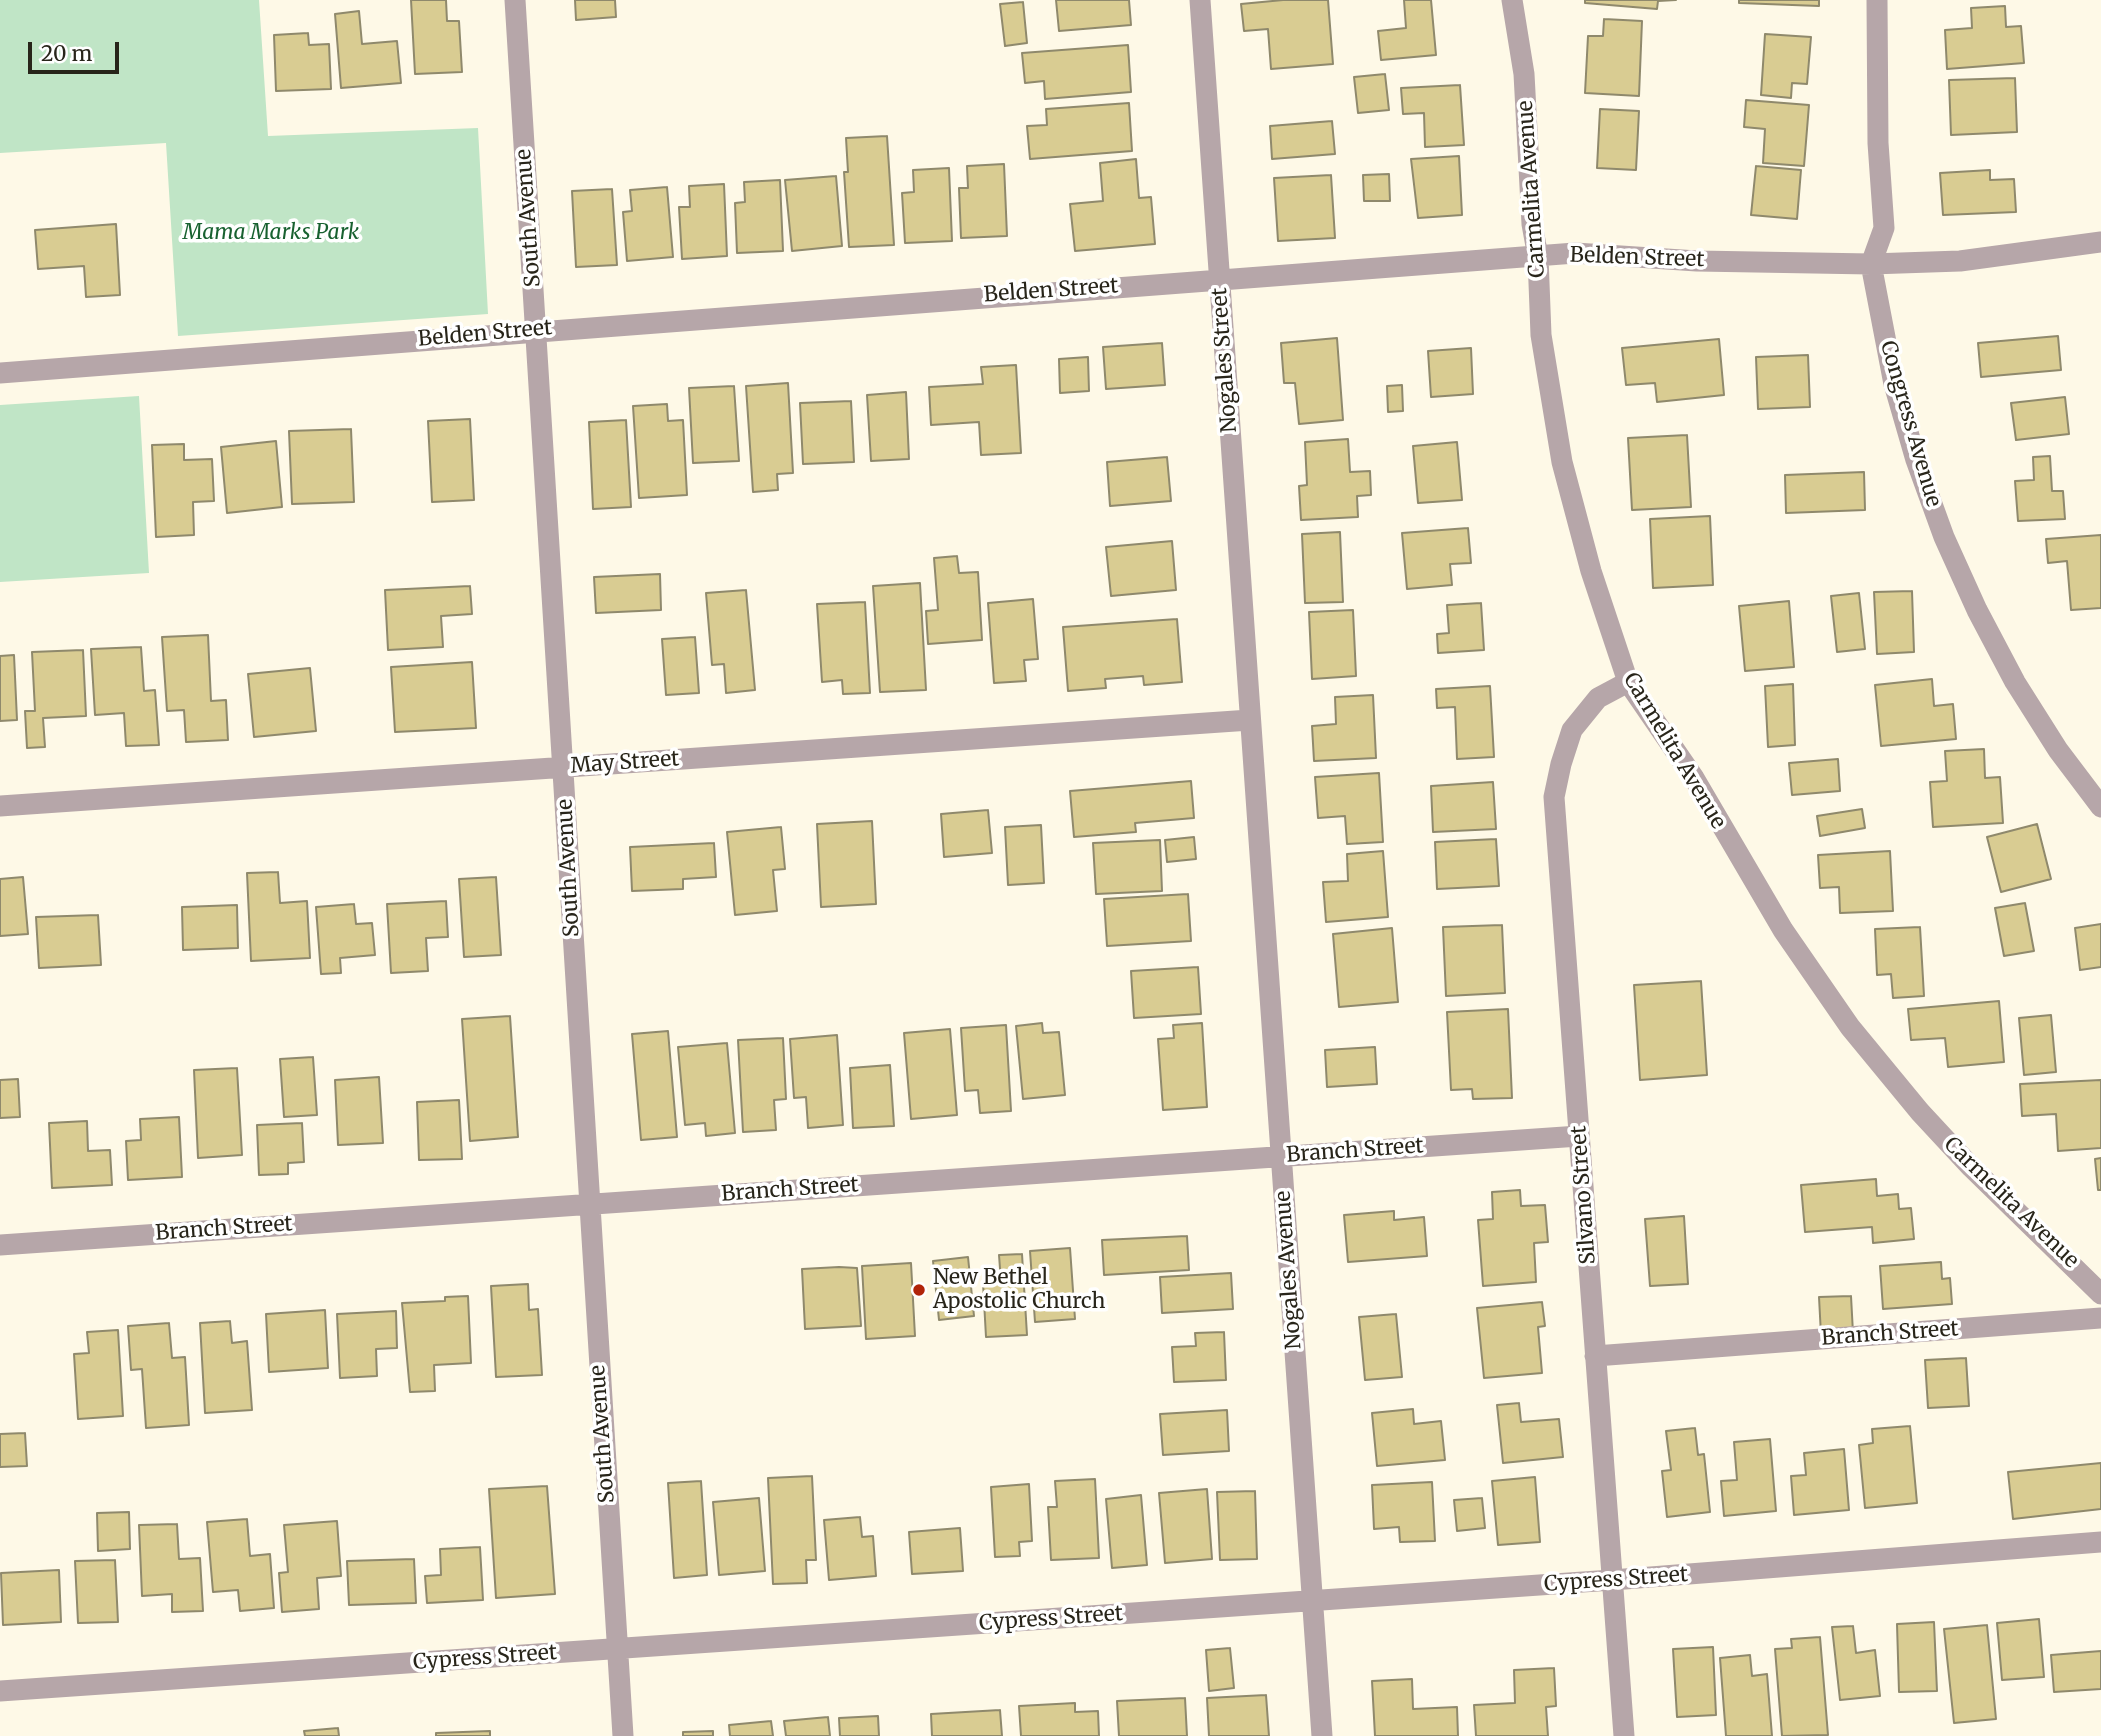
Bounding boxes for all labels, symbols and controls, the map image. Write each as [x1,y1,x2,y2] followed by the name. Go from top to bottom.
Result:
[32,28,122,72] scale bar
[41,40,92,67] text: 20 m
[1513,100,1551,278] street label: Carmelita Avenue
[512,148,546,288] street label: South Avenue
[183,220,359,246] park label: Mama Marks Park
[1569,243,1705,273] street label: Belden Street
[983,274,1119,308] street label: Belden Street
[1207,287,1243,433] street label: Nogales Street
[417,316,553,352] street label: Belden Street
[1874,338,1946,510] street label: Congress Avenue
[1617,668,1731,834] street label: Carmelita Avenue
[570,747,680,779] street label: May Street
[553,798,585,938] street label: South Avenue
[1567,1125,1601,1265] street label: Silvano Street
[1938,1132,2084,1274] street label: Carmelita Avenue
[1286,1134,1424,1168] street label: Branch Street
[721,1173,859,1207] street label: Branch Street
[1271,1190,1307,1350] street label: Nogales Avenue
[155,1212,293,1246] street label: Branch Street
[933,1265,1105,1315] place label: New Bethel Apostolic Church
[911,1282,927,1298] marker: New Bethel Apostolic Church
[1821,1317,1959,1351] street label: Branch Street
[586,1364,620,1504] street label: South Avenue
[1543,1562,1689,1598] street label: Cypress Street
[978,1601,1124,1637] street label: Cypress Street
[412,1640,558,1676] street label: Cypress Street

